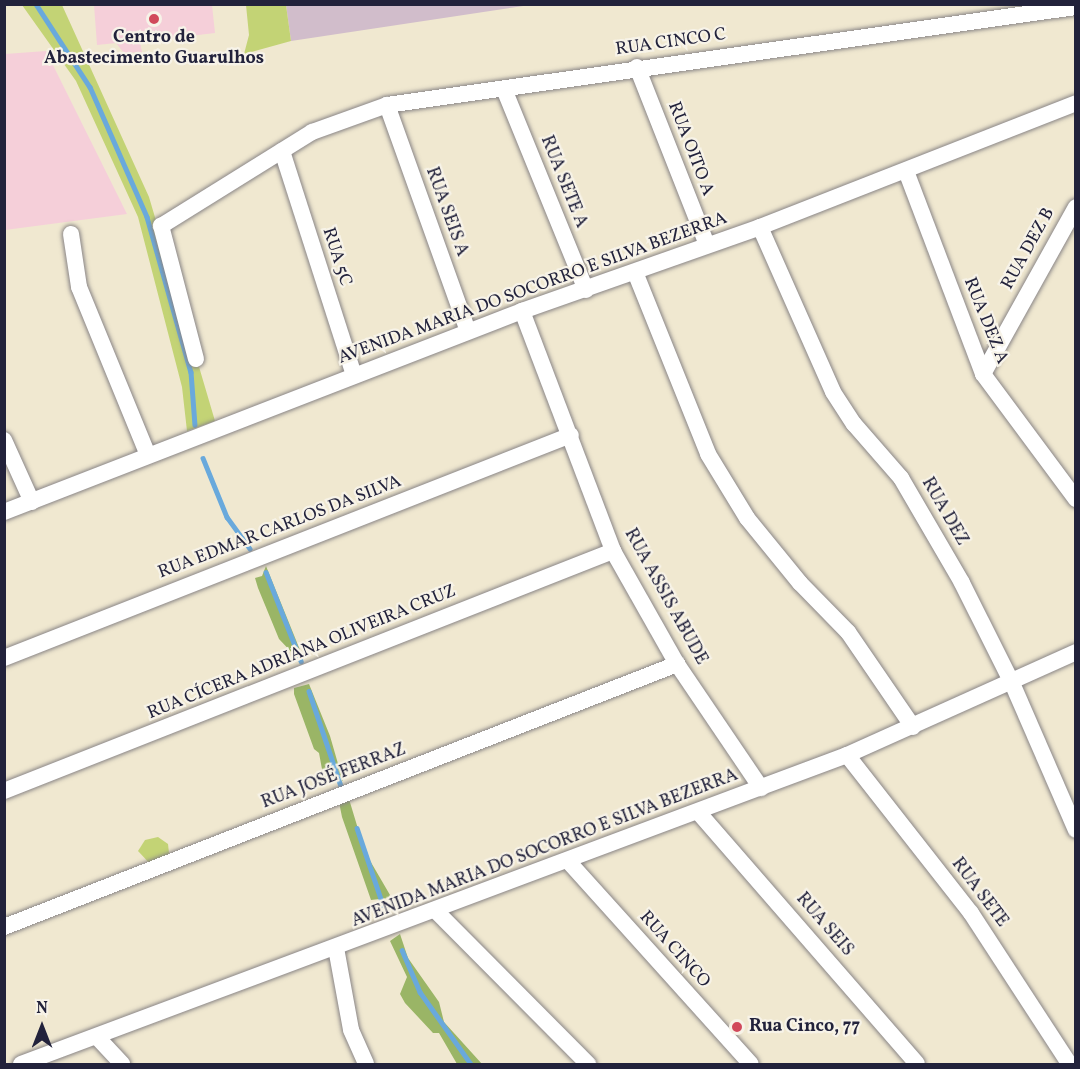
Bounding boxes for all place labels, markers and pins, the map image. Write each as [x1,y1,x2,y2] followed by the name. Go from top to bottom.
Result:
[147,12,161,26] marker: Centro de Abastecimento Guarulhos
[44,28,264,70] place label: Centro de Abastecimento Guarulhos
[749,1016,860,1038] place label: Rua Cinco, 77
[730,1020,744,1034] marker: Rua Cinco, 77

